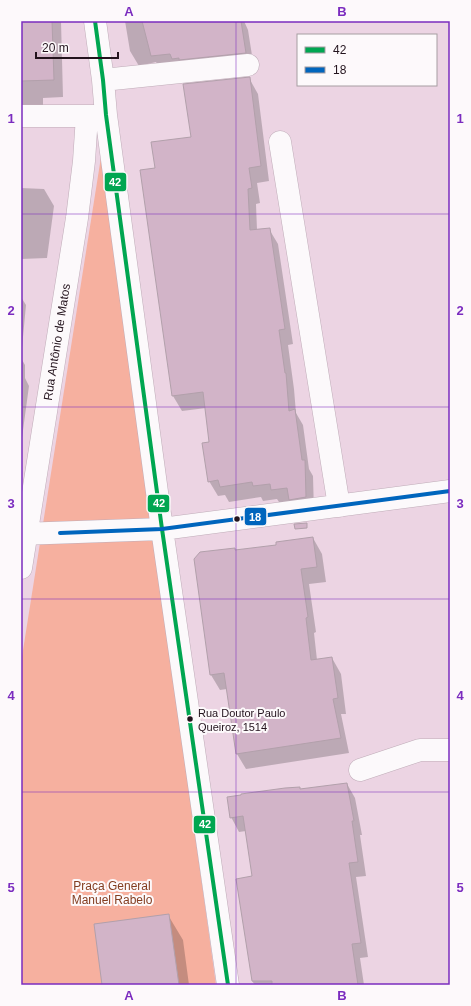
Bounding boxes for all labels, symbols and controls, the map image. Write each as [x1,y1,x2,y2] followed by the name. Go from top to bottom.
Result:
[124,4,134,19] text: A
[337,4,347,19] text: B
[36,34,118,60] scale bar
[297,34,437,86] legend
[42,41,69,55] text: 20 m
[333,43,347,57] text: 42
[333,63,347,77] text: 18
[7,111,15,126] text: 1
[456,111,464,126] text: 1
[104,172,127,192] line badge: 42
[109,176,121,188] text: 42
[41,283,73,401] street label: Rua Antônio de Matos
[7,303,15,318] text: 2
[456,303,464,318] text: 2
[147,494,170,513] line badge: 42
[7,496,15,511] text: 3
[456,496,464,511] text: 3
[153,497,165,509] text: 42
[244,507,267,526] line badge: 18
[249,511,261,523] text: 18
[232,514,242,524] unlabelled marker
[7,688,15,703] text: 4
[456,688,464,703] text: 4
[198,707,285,733] place label: Rua Doutor Paulo Queiroz, 1514
[185,714,195,724] marker: Rua Doutor Paulo Queiroz, 1514
[193,815,216,834] line badge: 42
[199,818,211,830] text: 42
[72,879,153,907] park label: Praça General Manuel Rabelo
[7,880,15,895] text: 5
[456,880,464,895] text: 5
[124,988,134,1003] text: A
[337,988,347,1003] text: B

